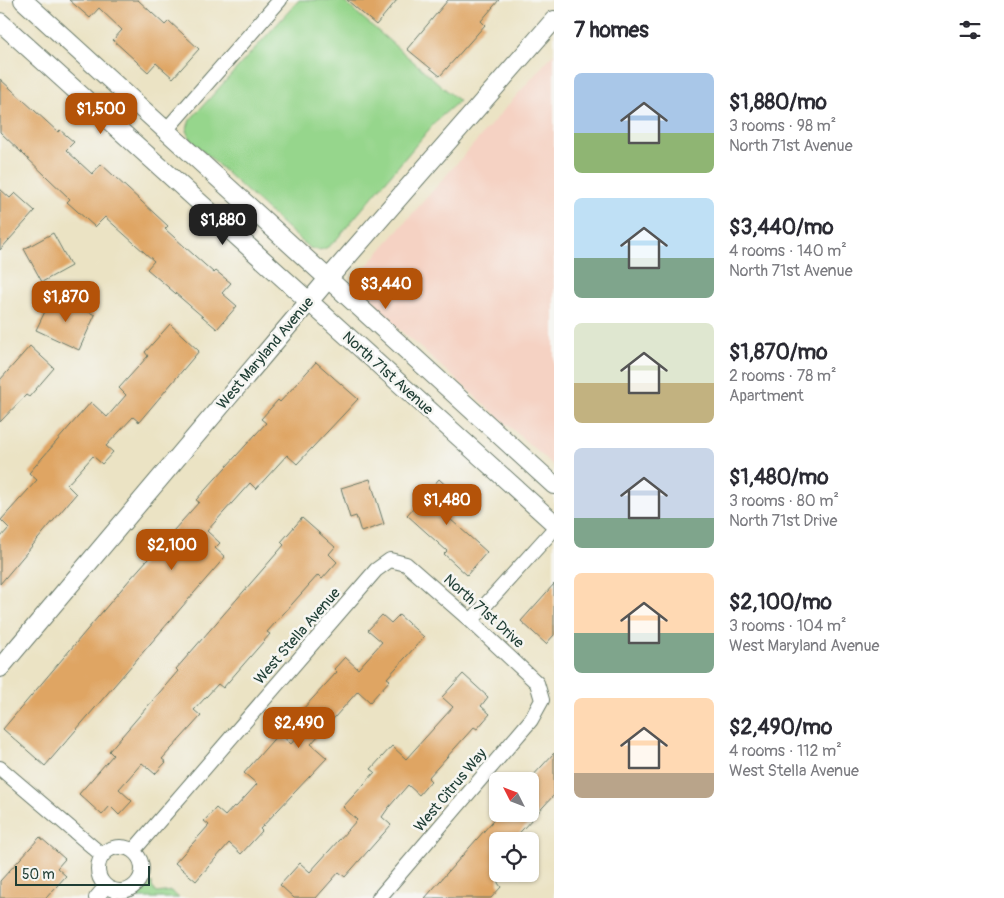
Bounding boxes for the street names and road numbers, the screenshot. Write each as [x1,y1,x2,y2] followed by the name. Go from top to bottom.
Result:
[213,293,318,413] street label: West Maryland Avenue
[338,328,437,420] street label: North 71st Avenue
[440,570,528,653] street label: North 71st Drive
[250,584,345,689] street label: West Stella Avenue
[410,744,491,836] street label: West Citrus Way

